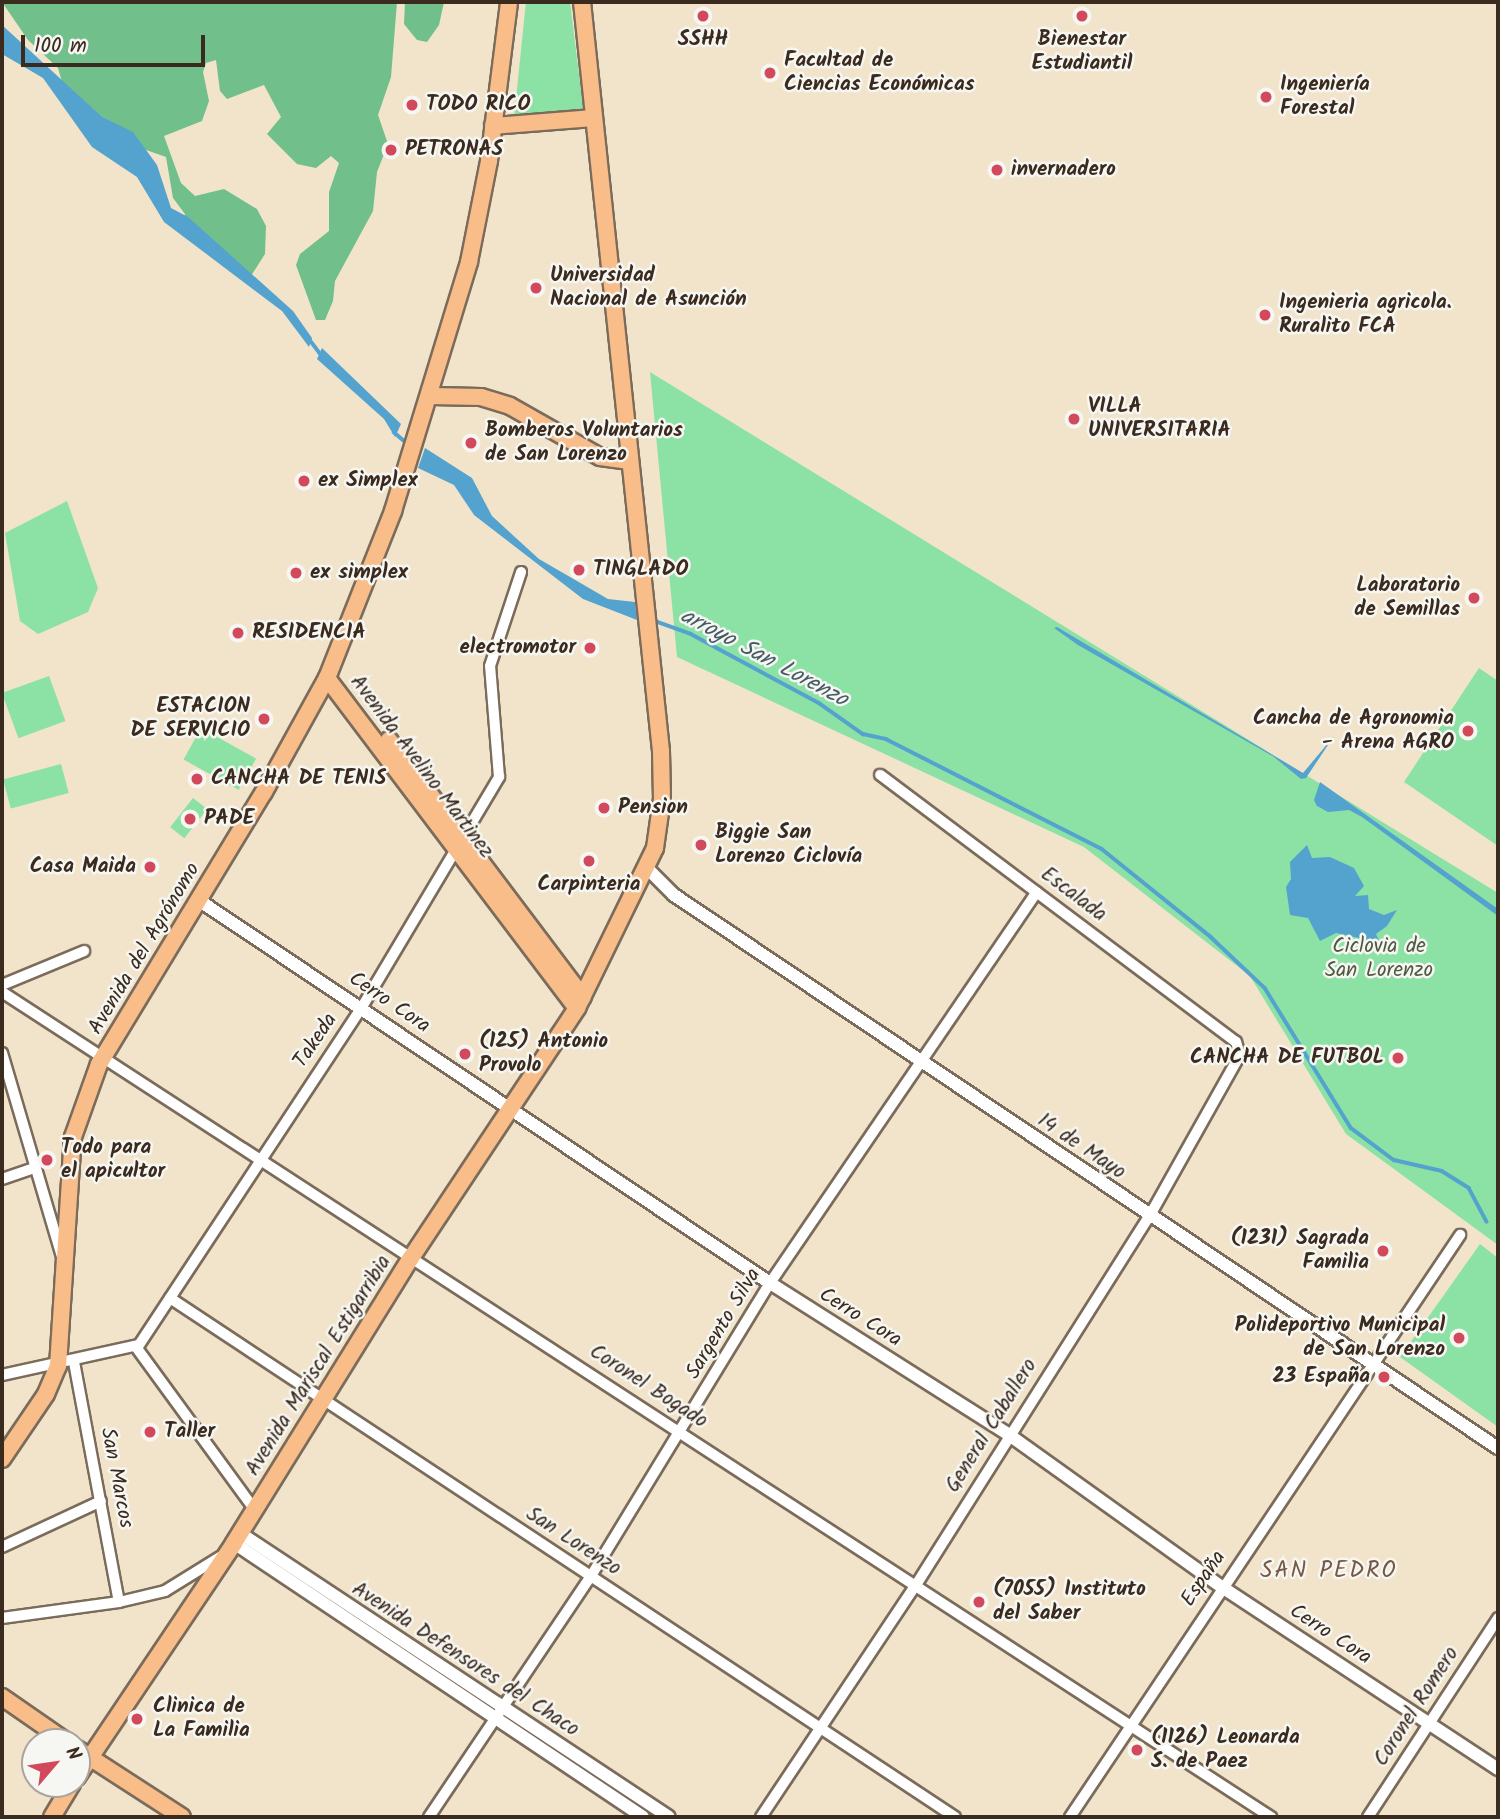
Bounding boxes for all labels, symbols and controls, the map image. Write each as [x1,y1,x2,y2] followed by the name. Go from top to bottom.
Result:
[695,8,711,24] marker: SSHH
[1074,8,1090,24] marker: Bienestar Estudiantil
[24,21,208,65] scale bar
[678,27,728,53] place label: SSHH
[1032,27,1132,77] place label: Bienestar Estudiantil
[34,30,87,63] text: 100 m
[784,48,975,98] place label: Facultad de Ciencias Económicas
[762,65,778,81] marker: Facultad de Ciencias Económicas
[1280,72,1370,122] place label: Ingeniería Forestal
[1258,89,1274,105] marker: Ingeniería Forestal
[426,92,531,118] place label: TODO RICO
[404,97,420,113] marker: TODO RICO
[405,137,503,163] place label: PETRONAS
[383,142,399,158] marker: PETRONAS
[1011,157,1116,183] place label: invernadero
[989,162,1005,178] marker: invernadero
[550,263,747,313] place label: Universidad Nacional de Asunción
[528,280,544,296] marker: Universidad Nacional de Asunción
[1279,290,1452,340] place label: Ingenieria agricola. Ruralito FCA
[1257,307,1273,323] marker: Ingenieria agricola. Ruralito FCA
[1088,394,1231,444] place label: VILLA UNIVERSITARIA
[1066,411,1082,427] marker: VILLA UNIVERSITARIA
[485,418,683,468] place label: Bomberos Voluntarios de San Lorenzo
[463,435,479,451] marker: Bomberos Voluntarios de San Lorenzo
[318,468,418,494] place label: ex Simplex
[296,473,312,489] marker: ex Simplex
[593,557,688,583] place label: TINGLADO
[310,560,408,586] place label: ex simplex
[571,562,587,578] marker: TINGLADO
[288,565,304,581] marker: ex simplex
[1354,573,1460,623] place label: Laboratorio de Semillas
[1466,590,1482,606] marker: Laboratorio de Semillas
[676,602,852,714] water label: arroyo San Lorenzo
[252,620,366,646] place label: RESIDENCIA
[230,625,246,641] marker: RESIDENCIA
[460,635,576,661] place label: electromotor
[582,640,598,656] marker: electromotor
[344,670,498,864] street label: Avenida Avelino Martinez
[130,694,250,744] place label: ESTACION DE SERVICIO
[1253,706,1454,756] place label: Cancha de Agronomia - Arena AGRO
[256,711,272,727] marker: ESTACION DE SERVICIO
[1460,723,1476,739] marker: Cancha de Agronomia - Arena AGRO
[211,766,386,792] place label: CANCHA DE TENIS
[189,771,205,787] marker: CANCHA DE TENIS
[618,795,688,821] place label: Pension
[596,800,612,816] marker: Pension
[204,806,254,832] place label: PADE
[182,811,198,827] marker: PADE
[715,820,862,870] place label: Biggie San Lorenzo Ciclovía
[693,837,709,853] marker: Biggie San Lorenzo Ciclovía
[581,853,597,869] marker: Carpinteria
[30,854,136,880] place label: Casa Maida
[84,859,206,1039] street label: Avenida del Agrónomo
[142,859,158,875] marker: Casa Maida
[1035,862,1111,928] street label: Escalada
[537,872,641,898] place label: Carpinteria
[1325,934,1433,984] park label: Ciclovia de San Lorenzo
[344,967,434,1039] street label: Cerro Cora
[289,1009,343,1073] street label: Takeda
[479,1029,608,1079] place label: (125) Antonio Provolo
[1190,1045,1384,1071] place label: CANCHA DE FUTBOL
[457,1046,473,1062] marker: (125) Antonio Provolo
[1390,1050,1406,1066] marker: CANCHA DE FUTBOL
[1032,1108,1130,1186] street label: 14 de Mayo
[61,1135,165,1185] place label: Todo para el apicultor
[39,1152,55,1168] marker: Todo para el apicultor
[1231,1226,1369,1276] place label: (1231) Sagrada Familia
[1375,1243,1391,1259] marker: (1231) Sagrada Familia
[241,1251,397,1481] street label: Avenida Mariscal Estigarribia
[681,1264,767,1384] street label: Sargento Silva
[814,1283,906,1353] street label: Cerro Cora
[1235,1313,1445,1363] place label: Polideportivo Municipal de San Lorenzo
[1451,1330,1467,1346] marker: Polideportivo Municipal de San Lorenzo
[584,1340,712,1434] street label: Coronel Bogado
[941,1355,1043,1497] street label: General Caballero
[1272,1364,1370,1390] place label: 23 España
[1376,1369,1392,1385] marker: 23 España
[164,1419,215,1445] place label: Taller
[142,1424,158,1440] marker: Taller
[94,1426,138,1530] street label: San Marcos
[521,1502,625,1582] street label: San Lorenzo
[1176,1546,1232,1612] street label: España
[1261,1557,1397,1585] district label: SAN PEDRO
[347,1577,583,1743] street label: Avenida Defensores del Chaco
[993,1577,1146,1627] place label: (7055) Instituto del Saber
[971,1594,987,1610] marker: (7055) Instituto del Saber
[1284,1599,1376,1671] street label: Cerro Cora
[1369,1643,1465,1771] street label: Coronel Romero
[153,1694,250,1744] place label: Clinica de La Familia
[127,1709,147,1729] marker: Clinica de La Familia
[1151,1725,1300,1775] place label: (1126) Leonarda S. de Paez
[21,1728,91,1798] north arrow
[57,1741,89,1766] text: N
[1129,1742,1145,1758] marker: (1126) Leonarda S. de Paez

